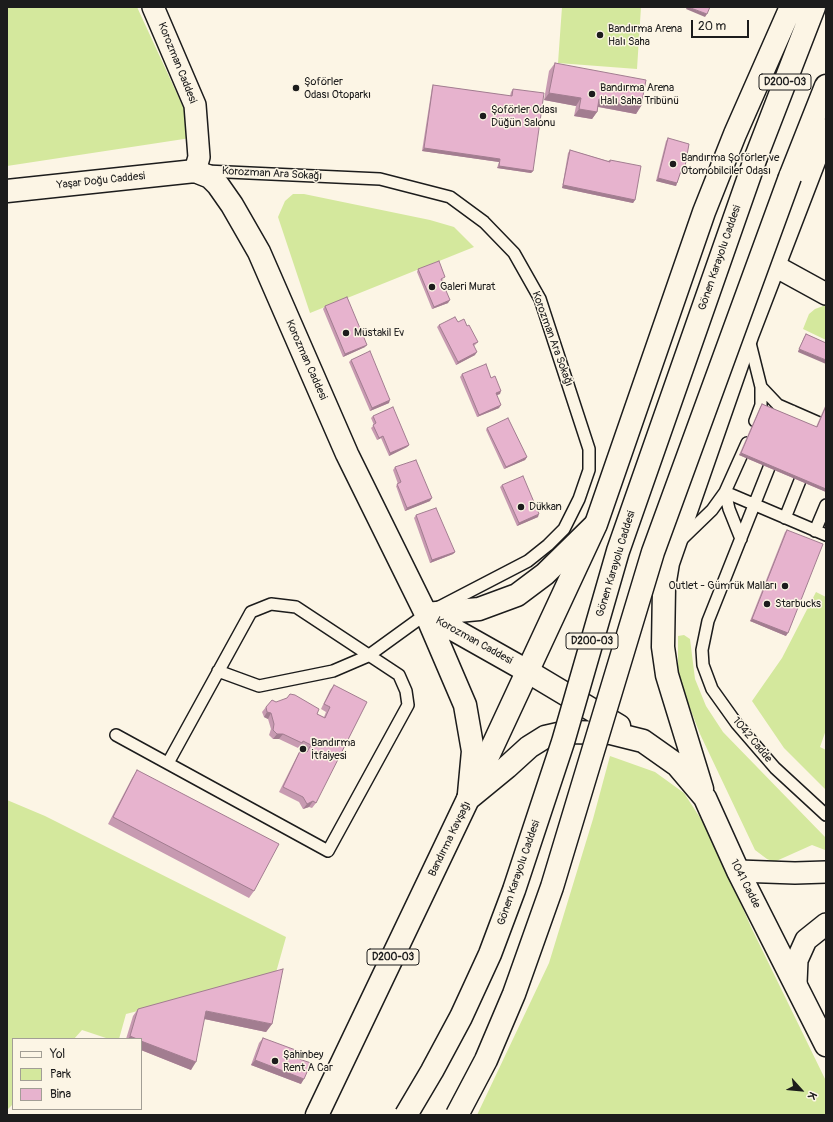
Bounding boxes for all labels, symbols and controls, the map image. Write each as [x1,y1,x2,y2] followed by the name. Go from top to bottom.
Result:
[693,12,751,38] scale bar
[698,19,726,34] text: 20 m
[155,21,199,105] street label: Korozman Caddesi
[608,22,682,48] place label: Bandırma Arena Halı Saha
[595,30,605,40] marker: Bandırma Arena Halı Saha
[759,74,811,90] road number: D200-03
[304,75,371,101] place label: Şoförler Odası Otoparkı
[600,81,679,107] place label: Bandırma Arena Halı Saha Tribünü
[291,83,301,93] marker: Şoförler Odası Otoparkı
[587,89,597,99] marker: Bandırma Arena Halı Saha Tribünü
[491,103,558,129] place label: Şoförler Odası Düğün Salonu
[478,111,488,121] marker: Şoförler Odası Düğün Salonu
[681,151,779,177] place label: Bandırma Şoförler ve Otomobilciler Odası
[668,159,678,169] marker: Bandırma Şoförler ve Otomobilciler Odası
[222,165,322,183] street label: Korozman Ara Sokağı
[56,170,146,192] street label: Yaşar Doğu Caddesi
[696,204,744,312] street label: Gönen Karayolu Caddesi
[440,280,495,294] place label: Galeri Murat
[427,282,437,292] marker: Galeri Murat
[529,290,575,388] street label: Korozman Ara Sokağı
[282,318,330,402] street label: Korozman Caddesi
[354,326,404,340] place label: Müstakil Ev
[341,328,351,338] marker: Müstakil Ev
[529,500,562,514] place label: Dükkan
[516,502,526,512] marker: Dükkan
[594,509,638,619] street label: Gönen Karayolu Caddesi
[668,579,777,593] place label: Outlet - Gümrük Malları
[780,581,790,591] marker: Outlet - Gümrük Malları
[775,597,821,611] place label: Starbucks
[762,599,772,609] marker: Starbucks
[433,614,515,668] street label: Korozman Caddesi
[566,633,618,649] road number: D200-03
[729,715,775,765] street label: 1042 Cadde
[311,736,355,762] place label: Bandırma İtfaiyesi
[298,744,308,754] marker: Bandırma İtfaiyesi
[426,799,474,879] street label: Bandırma Kavşağı
[495,819,543,927] street label: Gönen Karayolu Caddesi
[727,857,763,911] street label: 1041 Cadde
[367,949,419,965] road number: D200-03
[12,1038,142,1110] legend
[50,1047,65,1062] text: Yol
[283,1048,333,1074] place label: Şahinbey Rent A Car
[270,1056,280,1066] marker: Şahinbey Rent A Car
[50,1067,71,1082] text: Park
[781,1070,821,1110] north arrow
[50,1087,71,1102] text: Bina
[805,1090,819,1102] text: K

